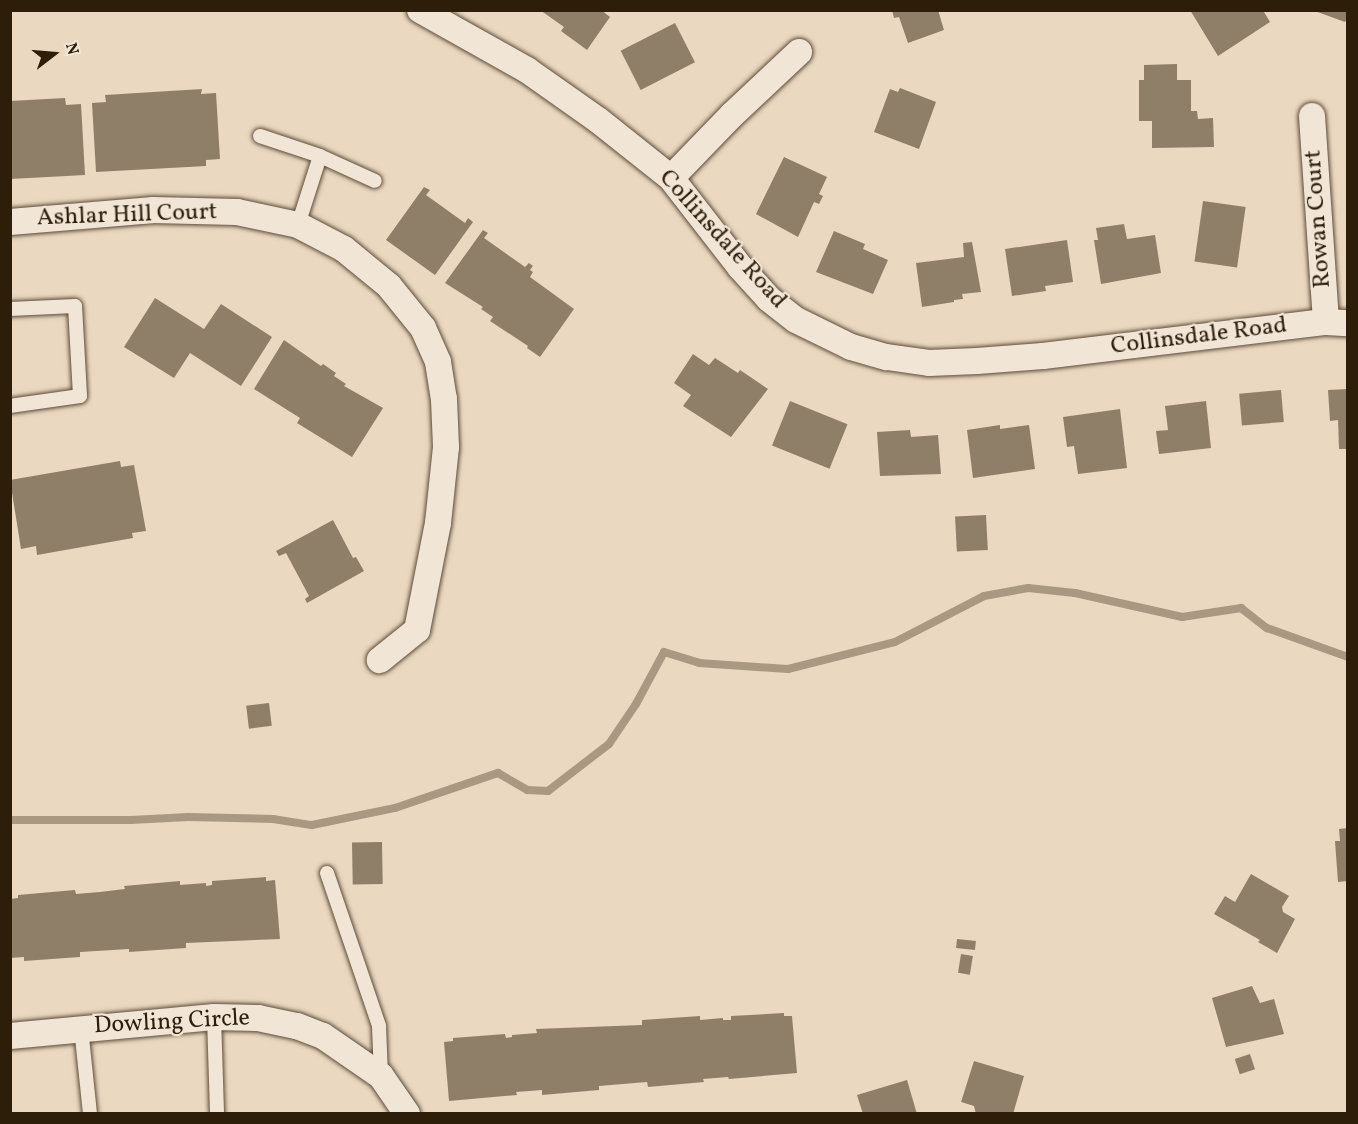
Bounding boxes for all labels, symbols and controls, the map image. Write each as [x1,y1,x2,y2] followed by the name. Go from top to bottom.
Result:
[24,24,84,84] north arrow
[59,40,83,58] text: N
[1300,149,1338,289] street label: Rowan Court
[652,164,792,316] street label: Collinsdale Road
[36,198,218,234] street label: Ashlar Hill Court
[1109,312,1289,362] street label: Collinsdale Road
[93,1005,251,1041] street label: Dowling Circle

